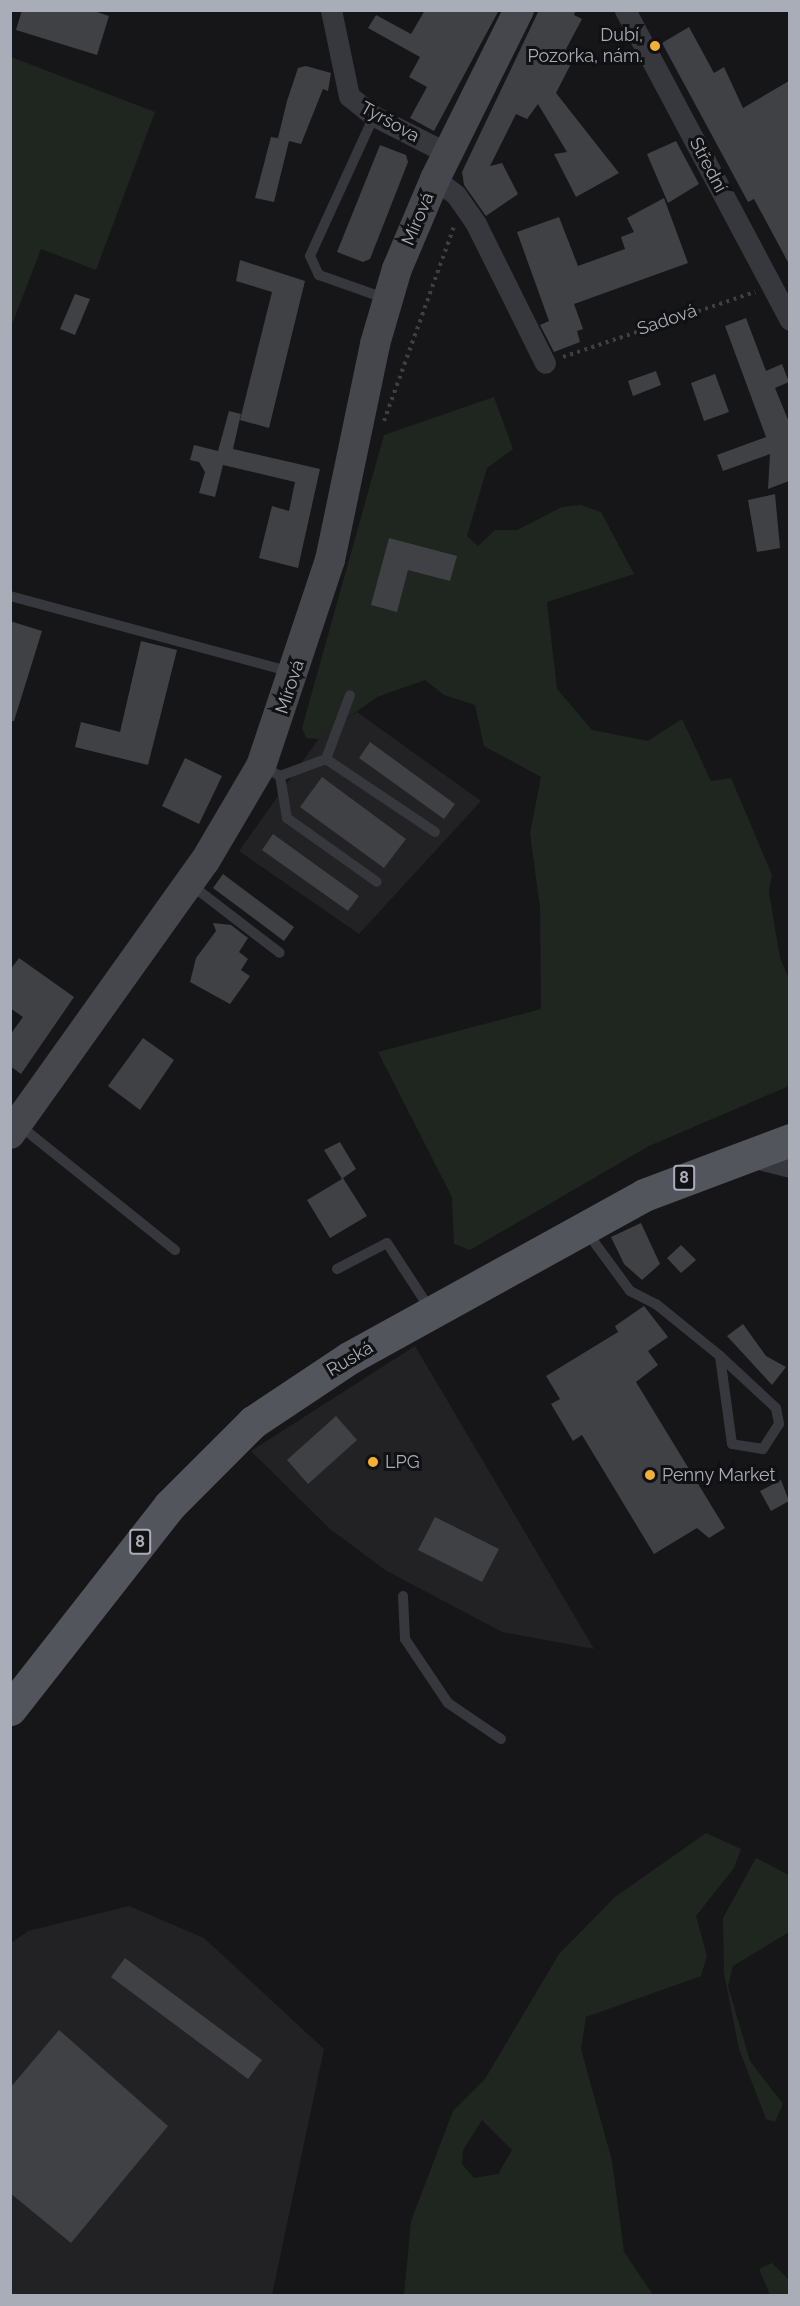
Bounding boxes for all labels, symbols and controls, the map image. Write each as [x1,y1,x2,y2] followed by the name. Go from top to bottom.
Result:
[528,25,643,68] place label: Dubí, Pozorka, nám.
[648,39,662,53] marker: Dubí, Pozorka, nám.
[357,97,423,147] street label: Tyršova
[685,134,731,196] street label: Střední
[397,189,439,249] street label: Mírová
[634,300,700,340] street label: Sadová
[271,657,309,717] street label: Mírová
[672,1165,696,1191] road number: 8
[323,1337,377,1381] street label: Ruská
[385,1451,420,1473] place label: LPG
[366,1455,380,1469] marker: LPG
[662,1464,776,1486] place label: Penny Market
[643,1468,657,1482] marker: Penny Market
[128,1529,152,1555] road number: 8

